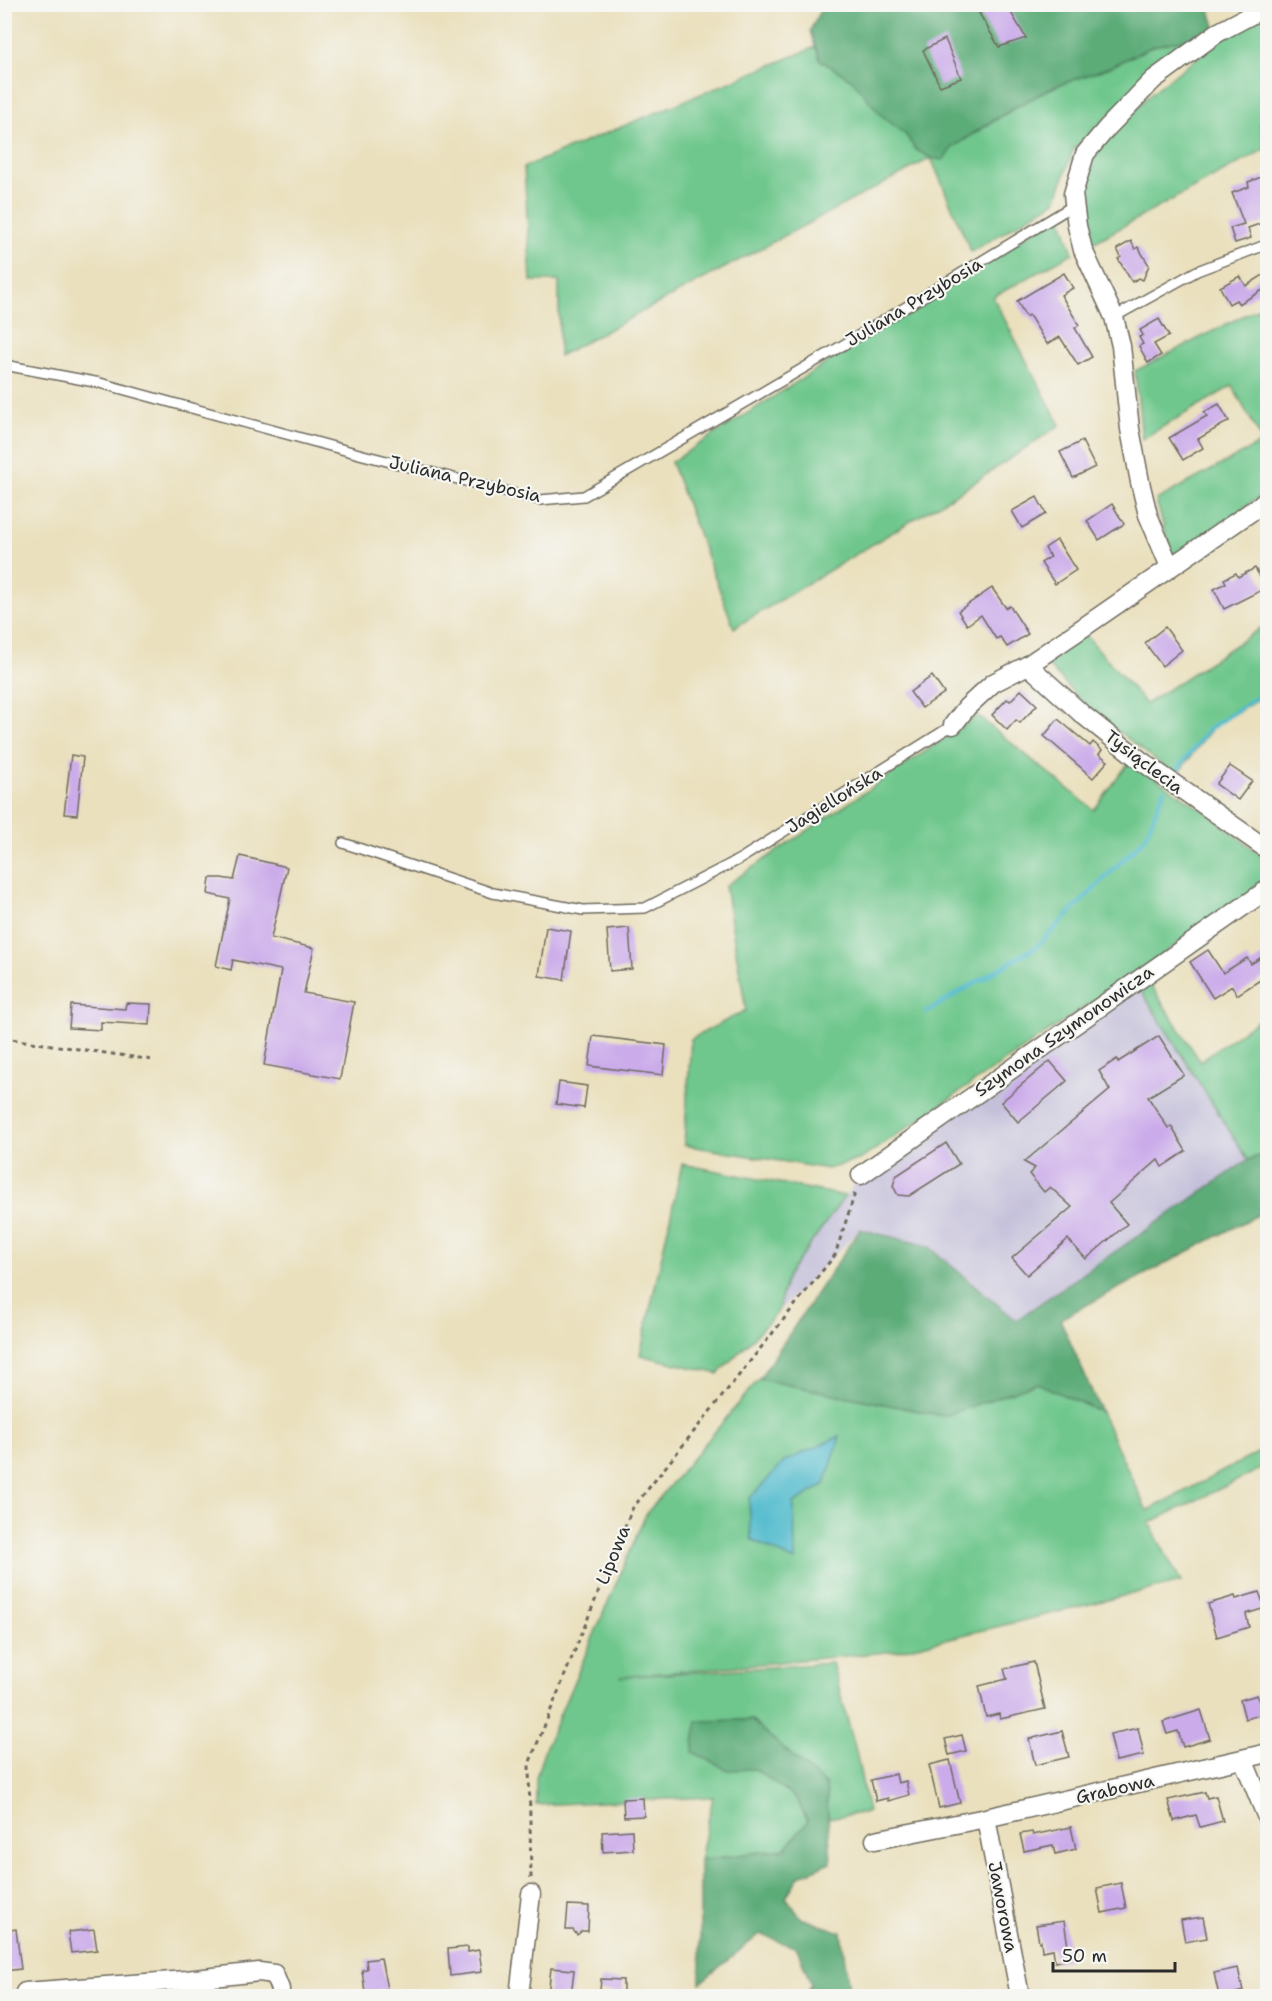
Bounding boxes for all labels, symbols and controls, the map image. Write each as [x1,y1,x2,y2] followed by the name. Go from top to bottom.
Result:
[841,252,987,352] street label: Juliana Przybosia
[387,450,543,508] street label: Juliana Przybosia
[1100,725,1188,799] street label: Tysiąclecia
[781,761,887,839] street label: Jagiellońska
[970,960,1158,1102] street label: Szymona Szymonowicza
[590,1522,636,1588] street label: Lipowa
[1073,1768,1157,1810] street label: Grabowa
[982,1859,1024,1955] street label: Jaworowa
[1053,1935,1174,1973] scale bar
[1062,1944,1107,1968] text: 50 m

